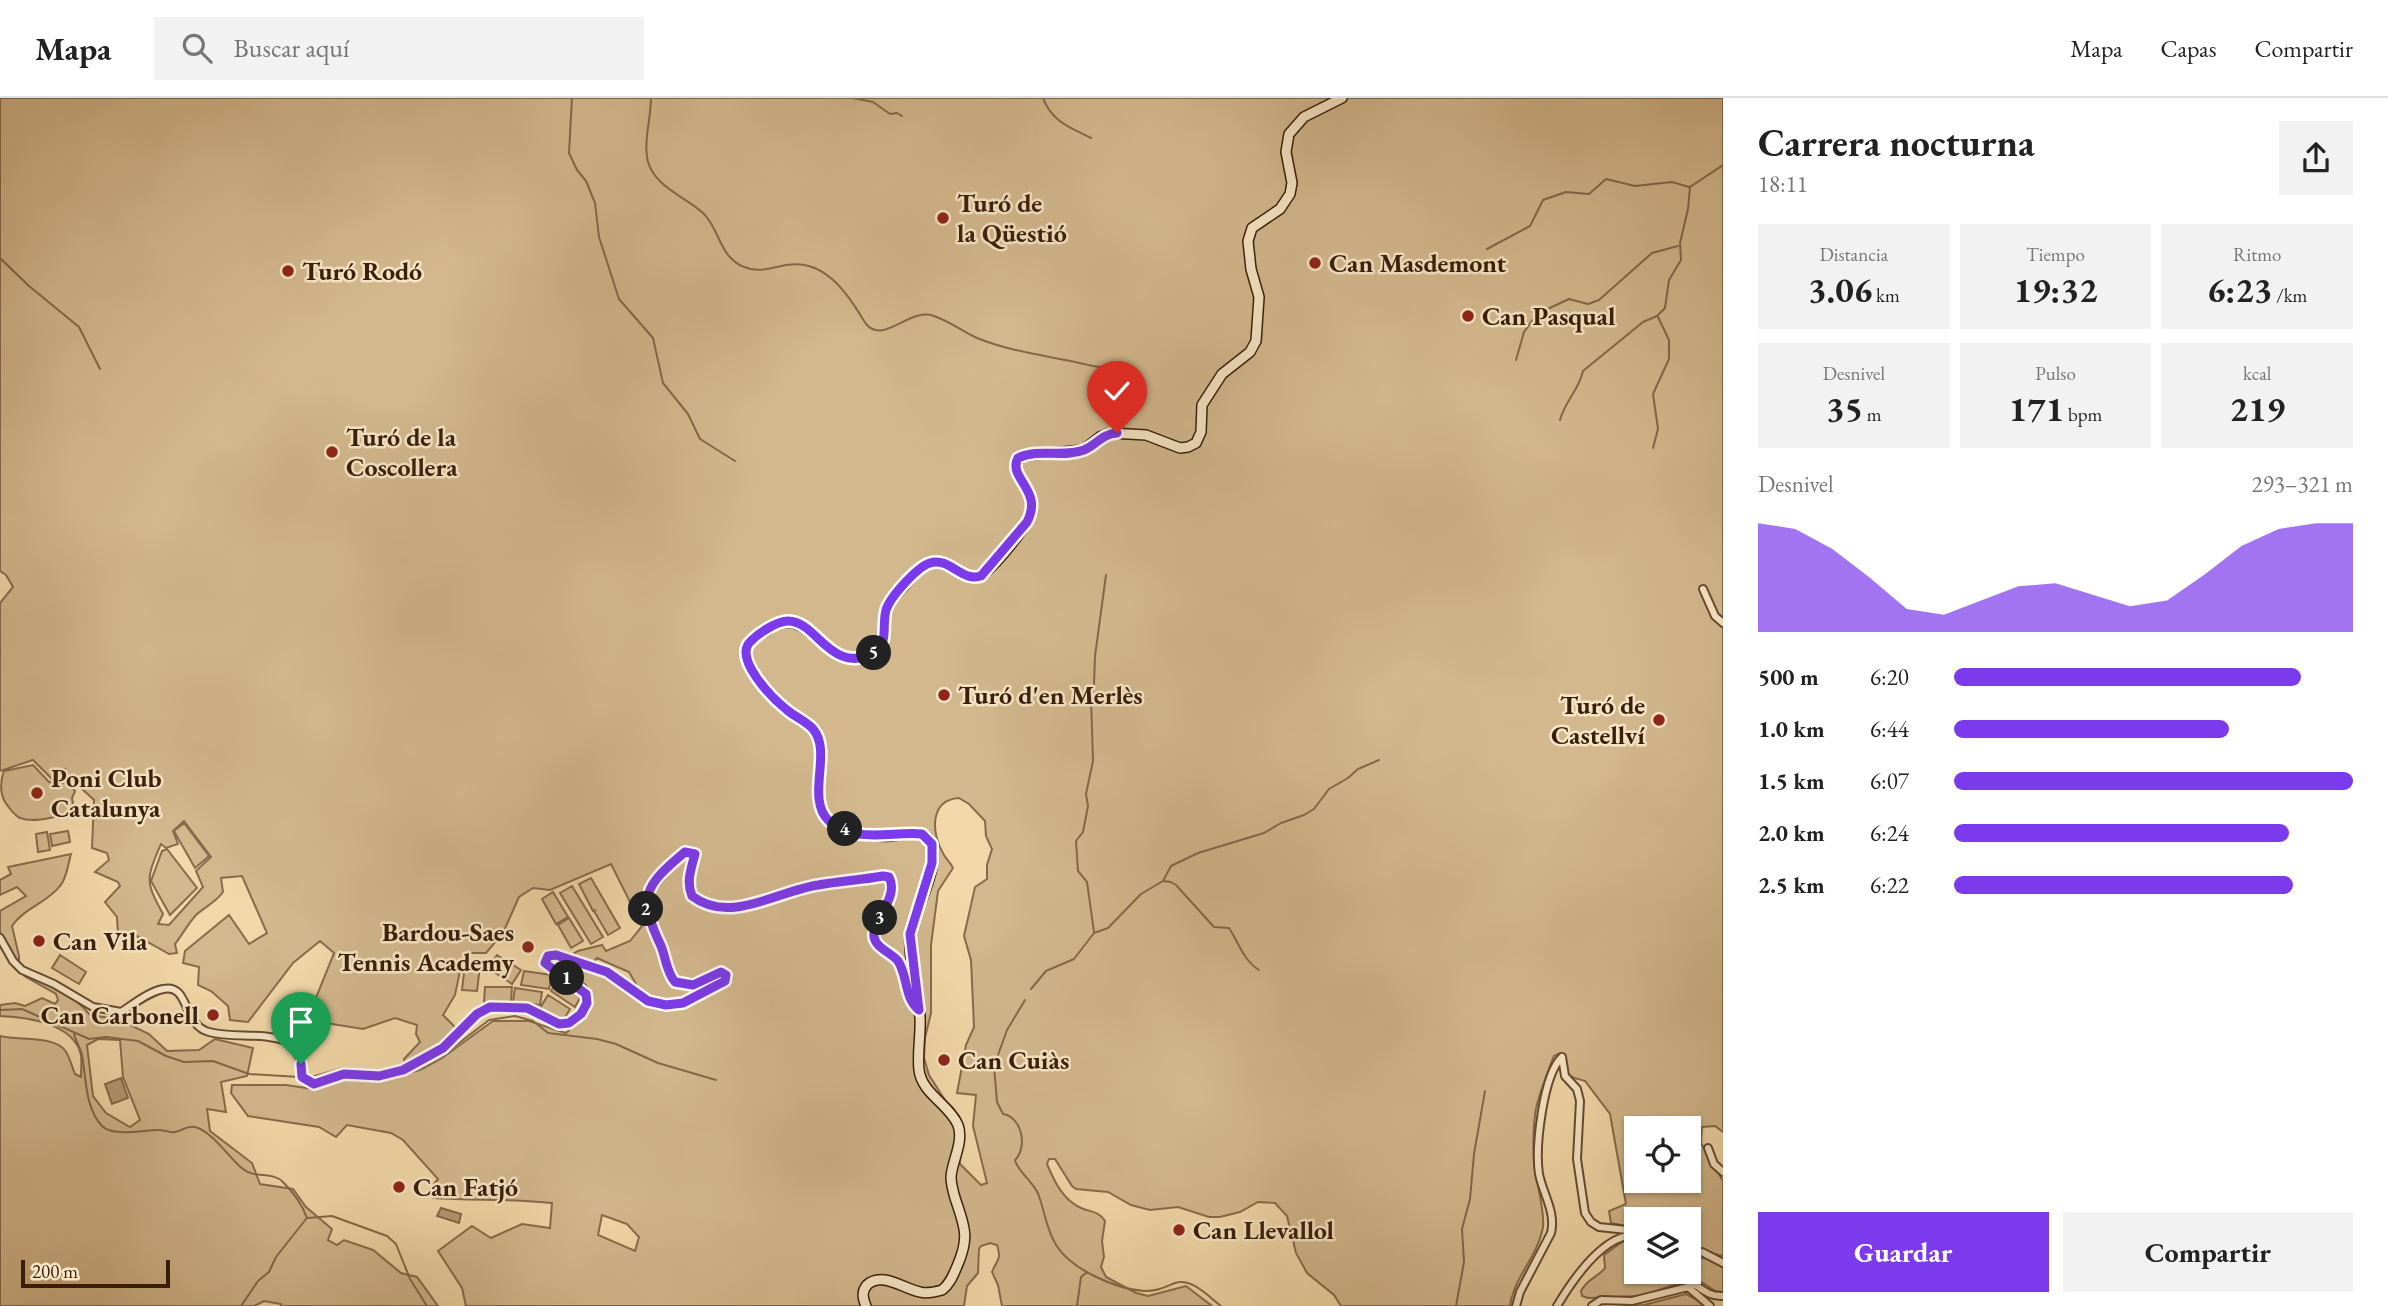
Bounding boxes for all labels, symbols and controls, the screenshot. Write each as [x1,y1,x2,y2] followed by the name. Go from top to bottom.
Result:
[154,17,644,80] search box
[35,27,112,70] text: Mapa
[178,29,216,67] icon: search
[234,31,349,65] text: Buscar aquí
[2070,33,2122,64] text: Mapa
[2160,33,2216,64] text: Capas
[2254,33,2353,64] text: Compartir
[1758,118,2035,167] text: Carrera nocturna
[2279,121,2353,195] button: share
[1758,169,1808,199] text: 18:11
[957,186,1067,250] place label: Turó de la Qüestió
[935,210,951,226] marker: Turó de la Qüestió
[1819,242,1888,267] text: Distancia
[2026,242,2085,267] text: Tiempo
[2233,242,2281,267] text: Ritmo
[1329,246,1507,280] place label: Can Masdemont
[302,254,422,288] place label: Turó Rodó
[1307,255,1323,271] marker: Can Masdemont
[280,263,296,279] marker: Turó Rodó
[1808,267,1872,312] text: 3.06
[2014,267,2097,312] text: 19:32
[2207,267,2272,312] text: 6:23
[1872,283,1900,308] text: km
[2272,283,2307,308] text: /km
[1482,299,1615,333] place label: Can Pasqual
[1460,308,1476,324] marker: Can Pasqual
[1087,361,1147,433] pin
[1823,361,1885,386] text: Desnivel
[2035,361,2076,386] text: Pulso
[2243,361,2271,386] text: kcal
[1098,372,1136,410] icon: check
[1826,386,1863,431] text: 35
[2009,386,2064,431] text: 171
[2229,386,2285,431] text: 219
[1863,402,1882,427] text: m
[2064,402,2102,427] text: bpm
[346,420,458,484] place label: Turó de la Coscollera
[324,444,340,460] marker: Turó de la Coscollera
[1758,469,1834,499] text: Desnivel
[2252,469,2353,499] text: 293–321 m
[856,636,892,670] pin: 5
[868,640,879,665] text: 5
[1758,662,1819,692] text: 500 m
[1870,662,1909,692] text: 6:20
[958,678,1143,712] place label: Turó d'en Merlès
[936,687,952,703] marker: Turó d'en Merlès
[1551,688,1645,752] place label: Turó de Castellví
[1651,712,1667,728] marker: Turó de Castellví
[1758,714,1825,744] text: 1.0 km
[1870,714,1909,744] text: 6:44
[51,761,162,825] place label: Poni Club Catalunya
[1758,766,1825,796] text: 1.5 km
[1870,766,1909,796] text: 6:07
[29,785,45,801] marker: Poni Club Catalunya
[828,812,862,846] pin: 4
[839,816,850,841] text: 4
[1758,818,1825,848] text: 2.0 km
[1870,818,1909,848] text: 6:24
[1758,870,1825,900] text: 2.5 km
[1870,870,1909,900] text: 6:22
[628,892,664,926] pin: 2
[640,896,651,921] text: 2
[862,900,898,936] pin: 3
[874,905,885,930] text: 3
[337,915,514,979] place label: Bardou-Saes Tennis Academy
[53,924,148,958] place label: Can Vila
[31,933,47,949] marker: Can Vila
[520,939,536,955] marker: Bardou-Saes Tennis Academy
[550,960,584,996] pin: 1
[561,965,572,990] text: 1
[271,992,331,1064] pin
[41,998,199,1032] place label: Can Carbonell
[282,1003,320,1041] icon: arrive
[205,1007,221,1023] marker: Can Carbonell
[958,1043,1069,1077] place label: Can Cuiàs
[936,1052,952,1068] marker: Can Cuiàs
[1624,1116,1701,1284] map controls
[1624,1116,1701,1193] button: locate
[413,1170,518,1204] place label: Can Fatjó
[391,1179,407,1195] marker: Can Fatjó
[1624,1207,1701,1284] button: layers
[1758,1212,2049,1292] button: Guardar
[2063,1212,2353,1292] button: Compartir
[1193,1213,1334,1247] place label: Can Llevallol
[1171,1222,1187,1238] marker: Can Llevallol
[21,1257,170,1289] scale bar
[32,1259,78,1284] text: 200 m

